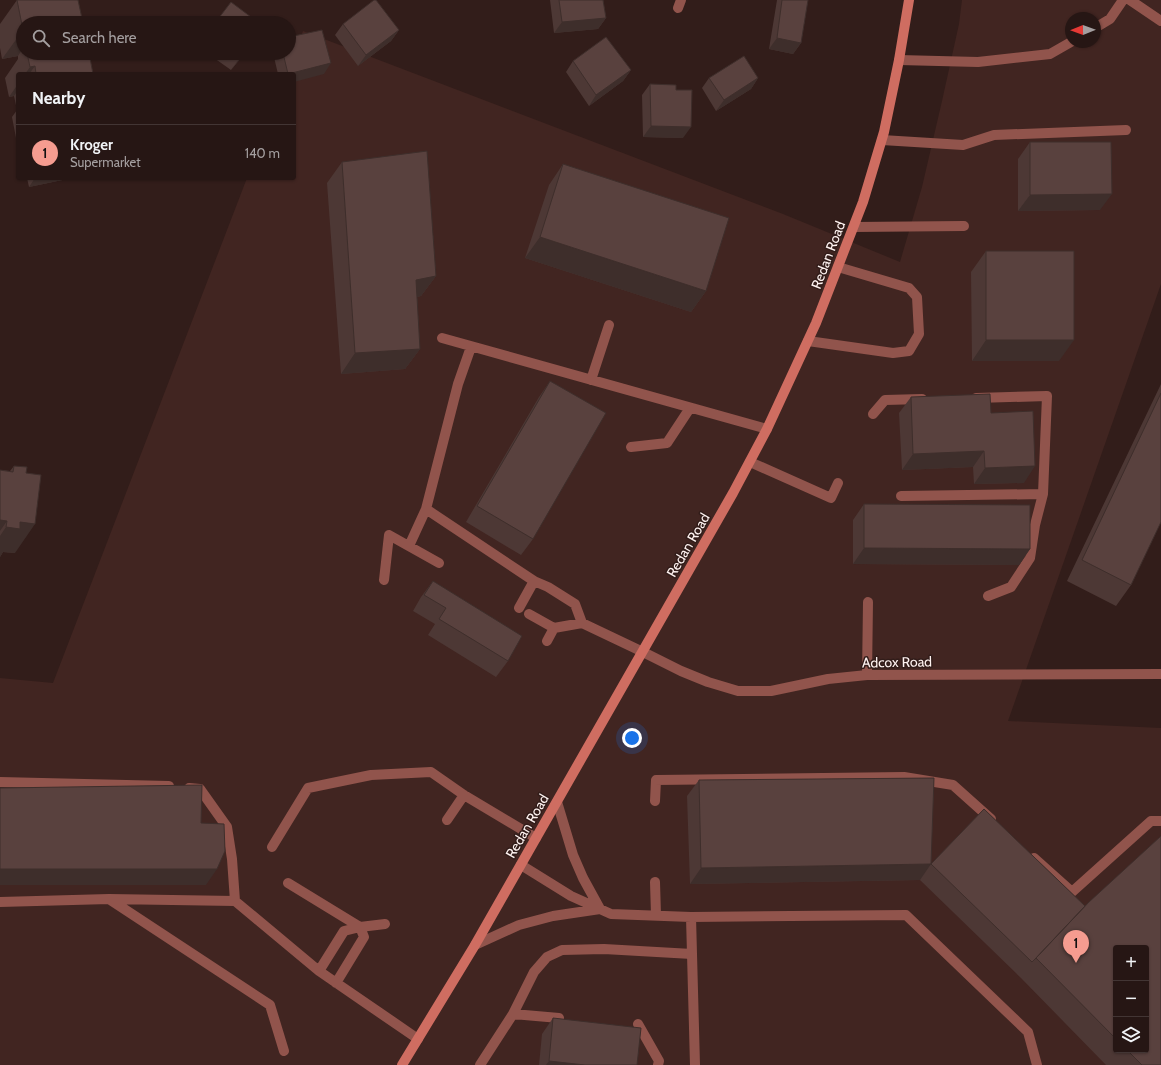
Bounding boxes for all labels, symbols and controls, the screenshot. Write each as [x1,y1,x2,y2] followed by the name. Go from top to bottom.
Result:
[1065,12,1101,48] north arrow
[16,16,296,60] search box
[30,27,52,49] icon: search
[62,29,137,47] text: Search here
[32,88,85,108] text: Nearby
[70,136,113,154] text: Kroger
[43,145,47,161] text: 1
[245,145,280,161] text: 140 m
[70,154,141,170] text: Supermarket
[807,219,849,291] street label: Redan Road
[662,510,714,580] street label: Redan Road
[862,652,932,672] street label: Adcox Road
[622,728,642,748] your location
[501,791,553,861] street label: Redan Road
[1063,930,1089,963] pin: 1
[1113,945,1149,1053] map controls
[1113,945,1149,981] button: +
[1113,981,1149,1017] button: −
[1113,1017,1149,1053] button: layers

